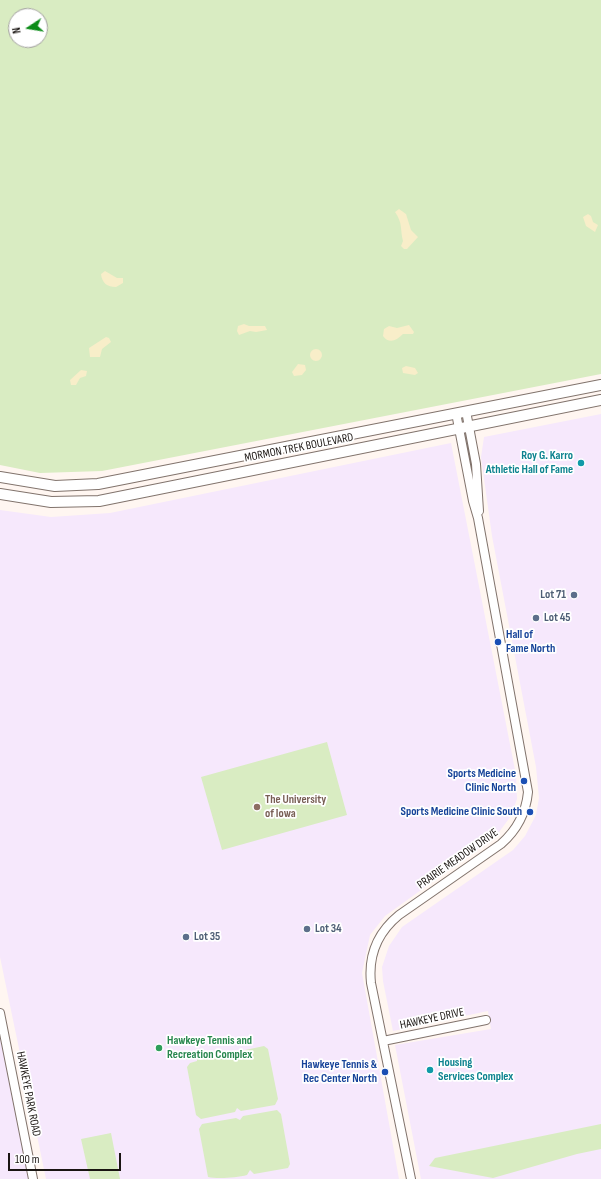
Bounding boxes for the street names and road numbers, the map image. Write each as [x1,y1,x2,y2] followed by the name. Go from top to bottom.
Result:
[243,430,355,466] street label: MORMON TREK BOULEVARD
[415,826,501,892] street label: PRAIRIE MEADOW DRIVE
[399,1005,465,1033] street label: HAWKEYE DRIVE
[13,1050,43,1138] street label: HAWKEYE PARK ROAD

